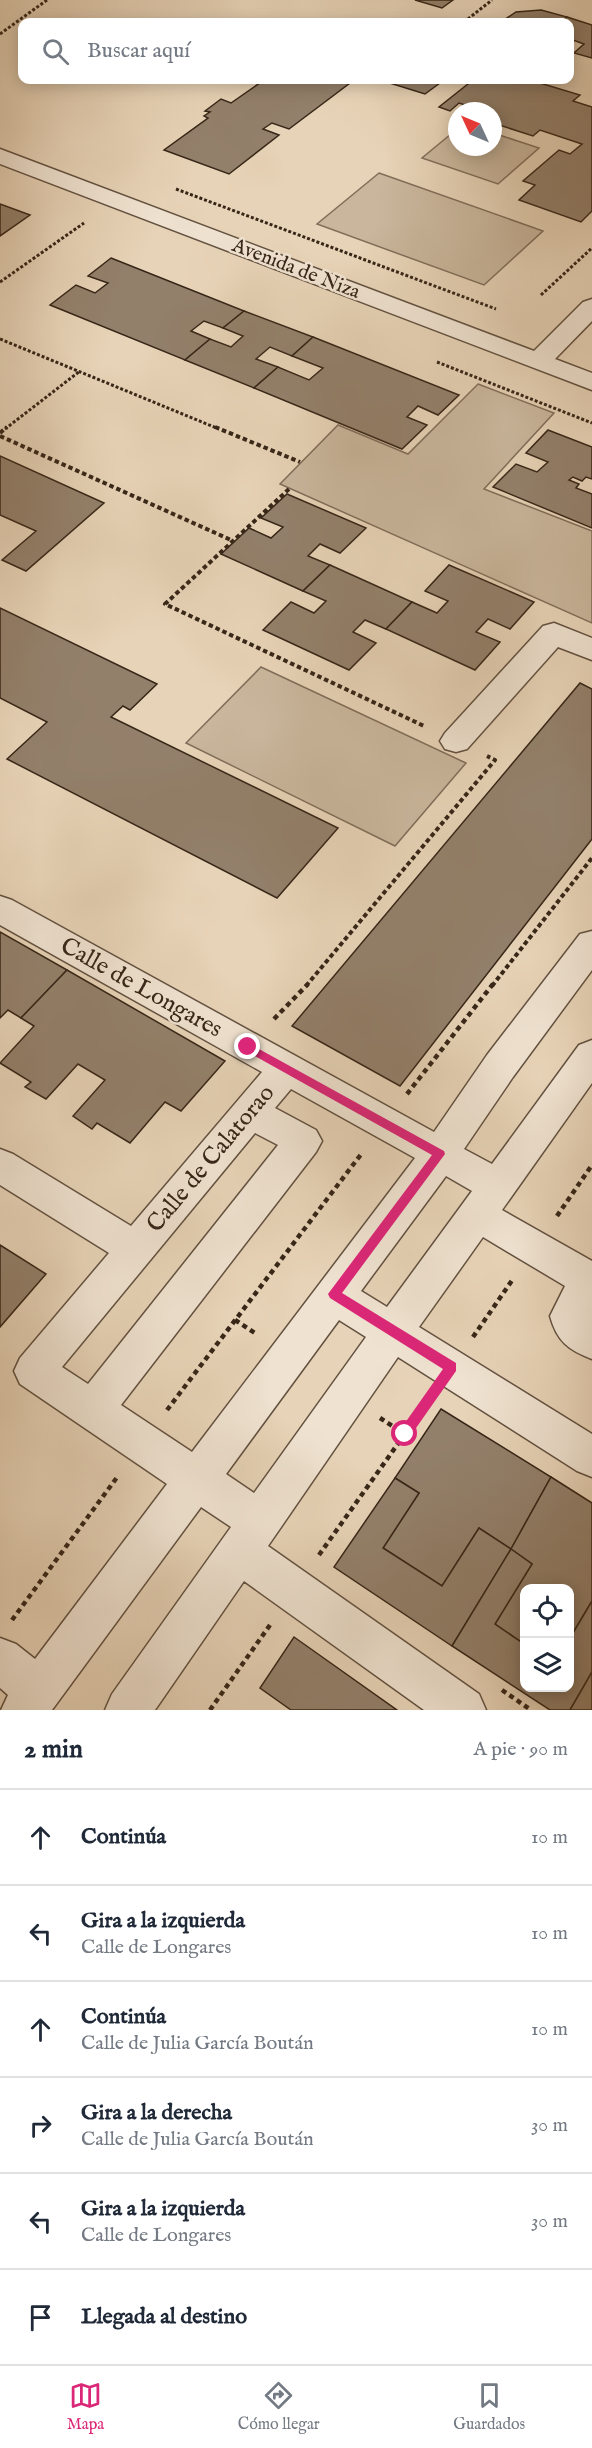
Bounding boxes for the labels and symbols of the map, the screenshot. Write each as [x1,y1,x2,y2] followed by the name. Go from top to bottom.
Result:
[448,102,502,156] north arrow
[227,233,364,305] street label: Avenida de Niza
[55,931,227,1045] street label: Calle de Longares
[234,1033,260,1059] route end
[140,1079,282,1239] street label: Calle de Calatorao
[391,1420,417,1446] route start

